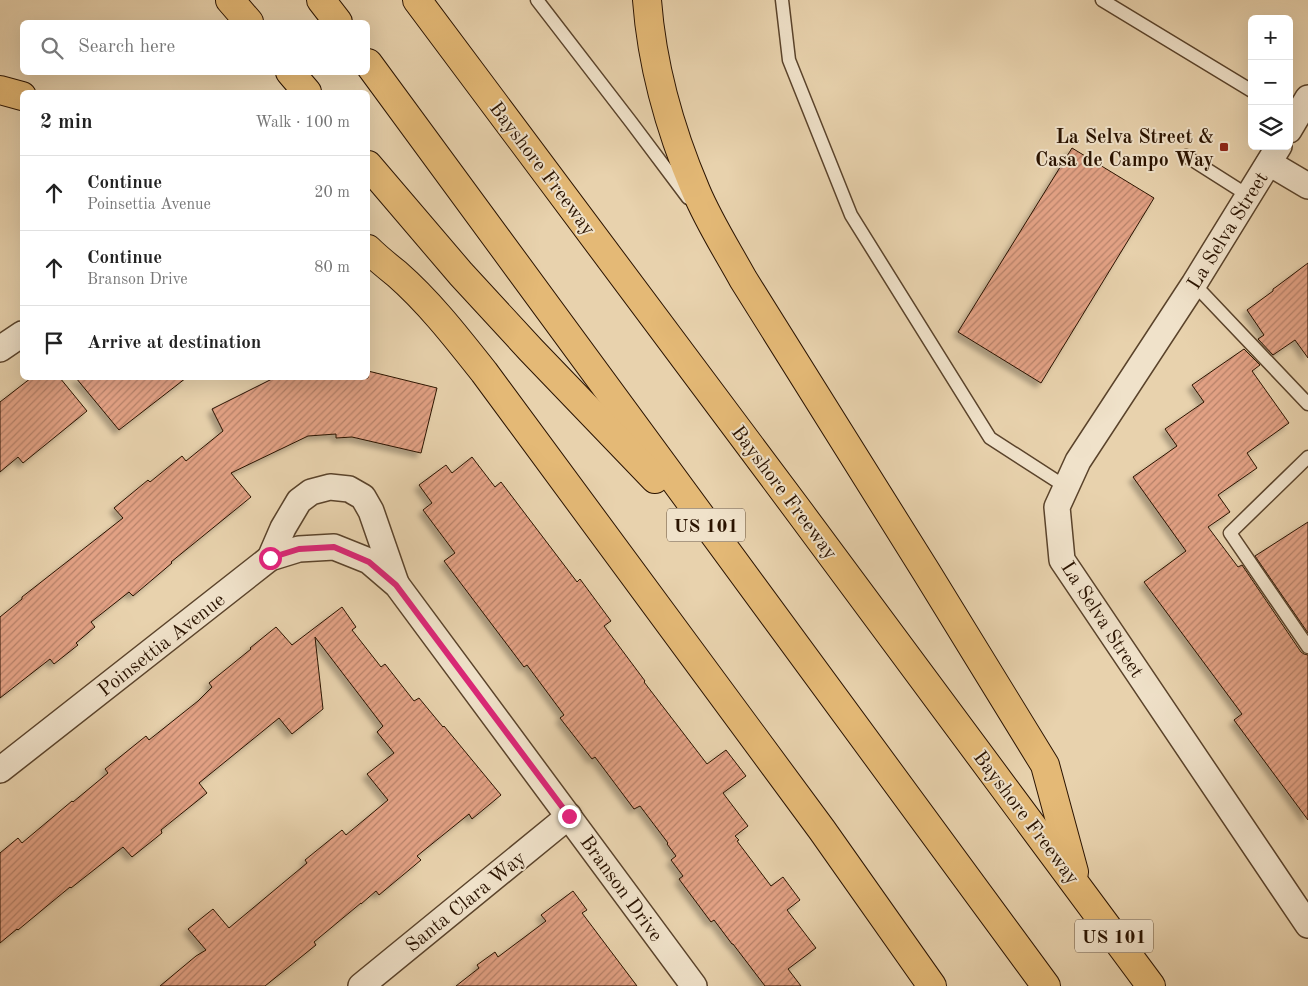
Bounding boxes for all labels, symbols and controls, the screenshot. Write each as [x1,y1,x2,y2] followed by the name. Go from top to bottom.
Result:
[1248,15,1293,150] map controls
[1248,15,1293,60] button: +
[20,20,370,75] search box
[38,34,66,62] icon: search
[78,38,175,57] text: Search here
[1248,60,1293,105] button: −
[485,99,598,240] street label: Bayshore Freeway
[1248,105,1293,150] button: layers
[40,112,93,133] text: 2 min
[255,115,350,131] text: Walk · 100 m
[1035,128,1214,171] place label: La Selva Street & Casa de Campo Way
[1218,141,1230,153] marker: La Selva Street & Casa de Campo Way
[1185,169,1273,293] street label: La Selva Street
[87,174,162,193] text: Continue
[40,179,68,207] icon: ahead
[314,185,350,201] text: 20 m
[87,197,211,213] text: Poinsettia Avenue
[87,249,162,268] text: Continue
[40,254,68,282] icon: ahead
[314,260,350,276] text: 80 m
[87,272,188,288] text: Branson Drive
[40,329,68,357] icon: arrive
[87,334,261,353] text: Arrive at destination
[727,423,840,564] street label: Bayshore Freeway
[667,508,745,542] road number: US 101
[259,547,282,570] route start
[1056,558,1146,682] street label: La Selva Street
[95,590,229,701] street label: Poinsettia Avenue
[969,748,1082,889] street label: Bayshore Freeway
[558,805,581,828] route end
[575,832,665,946] street label: Branson Drive
[403,848,530,957] street label: Santa Clara Way
[1075,919,1153,952] road number: US 101

